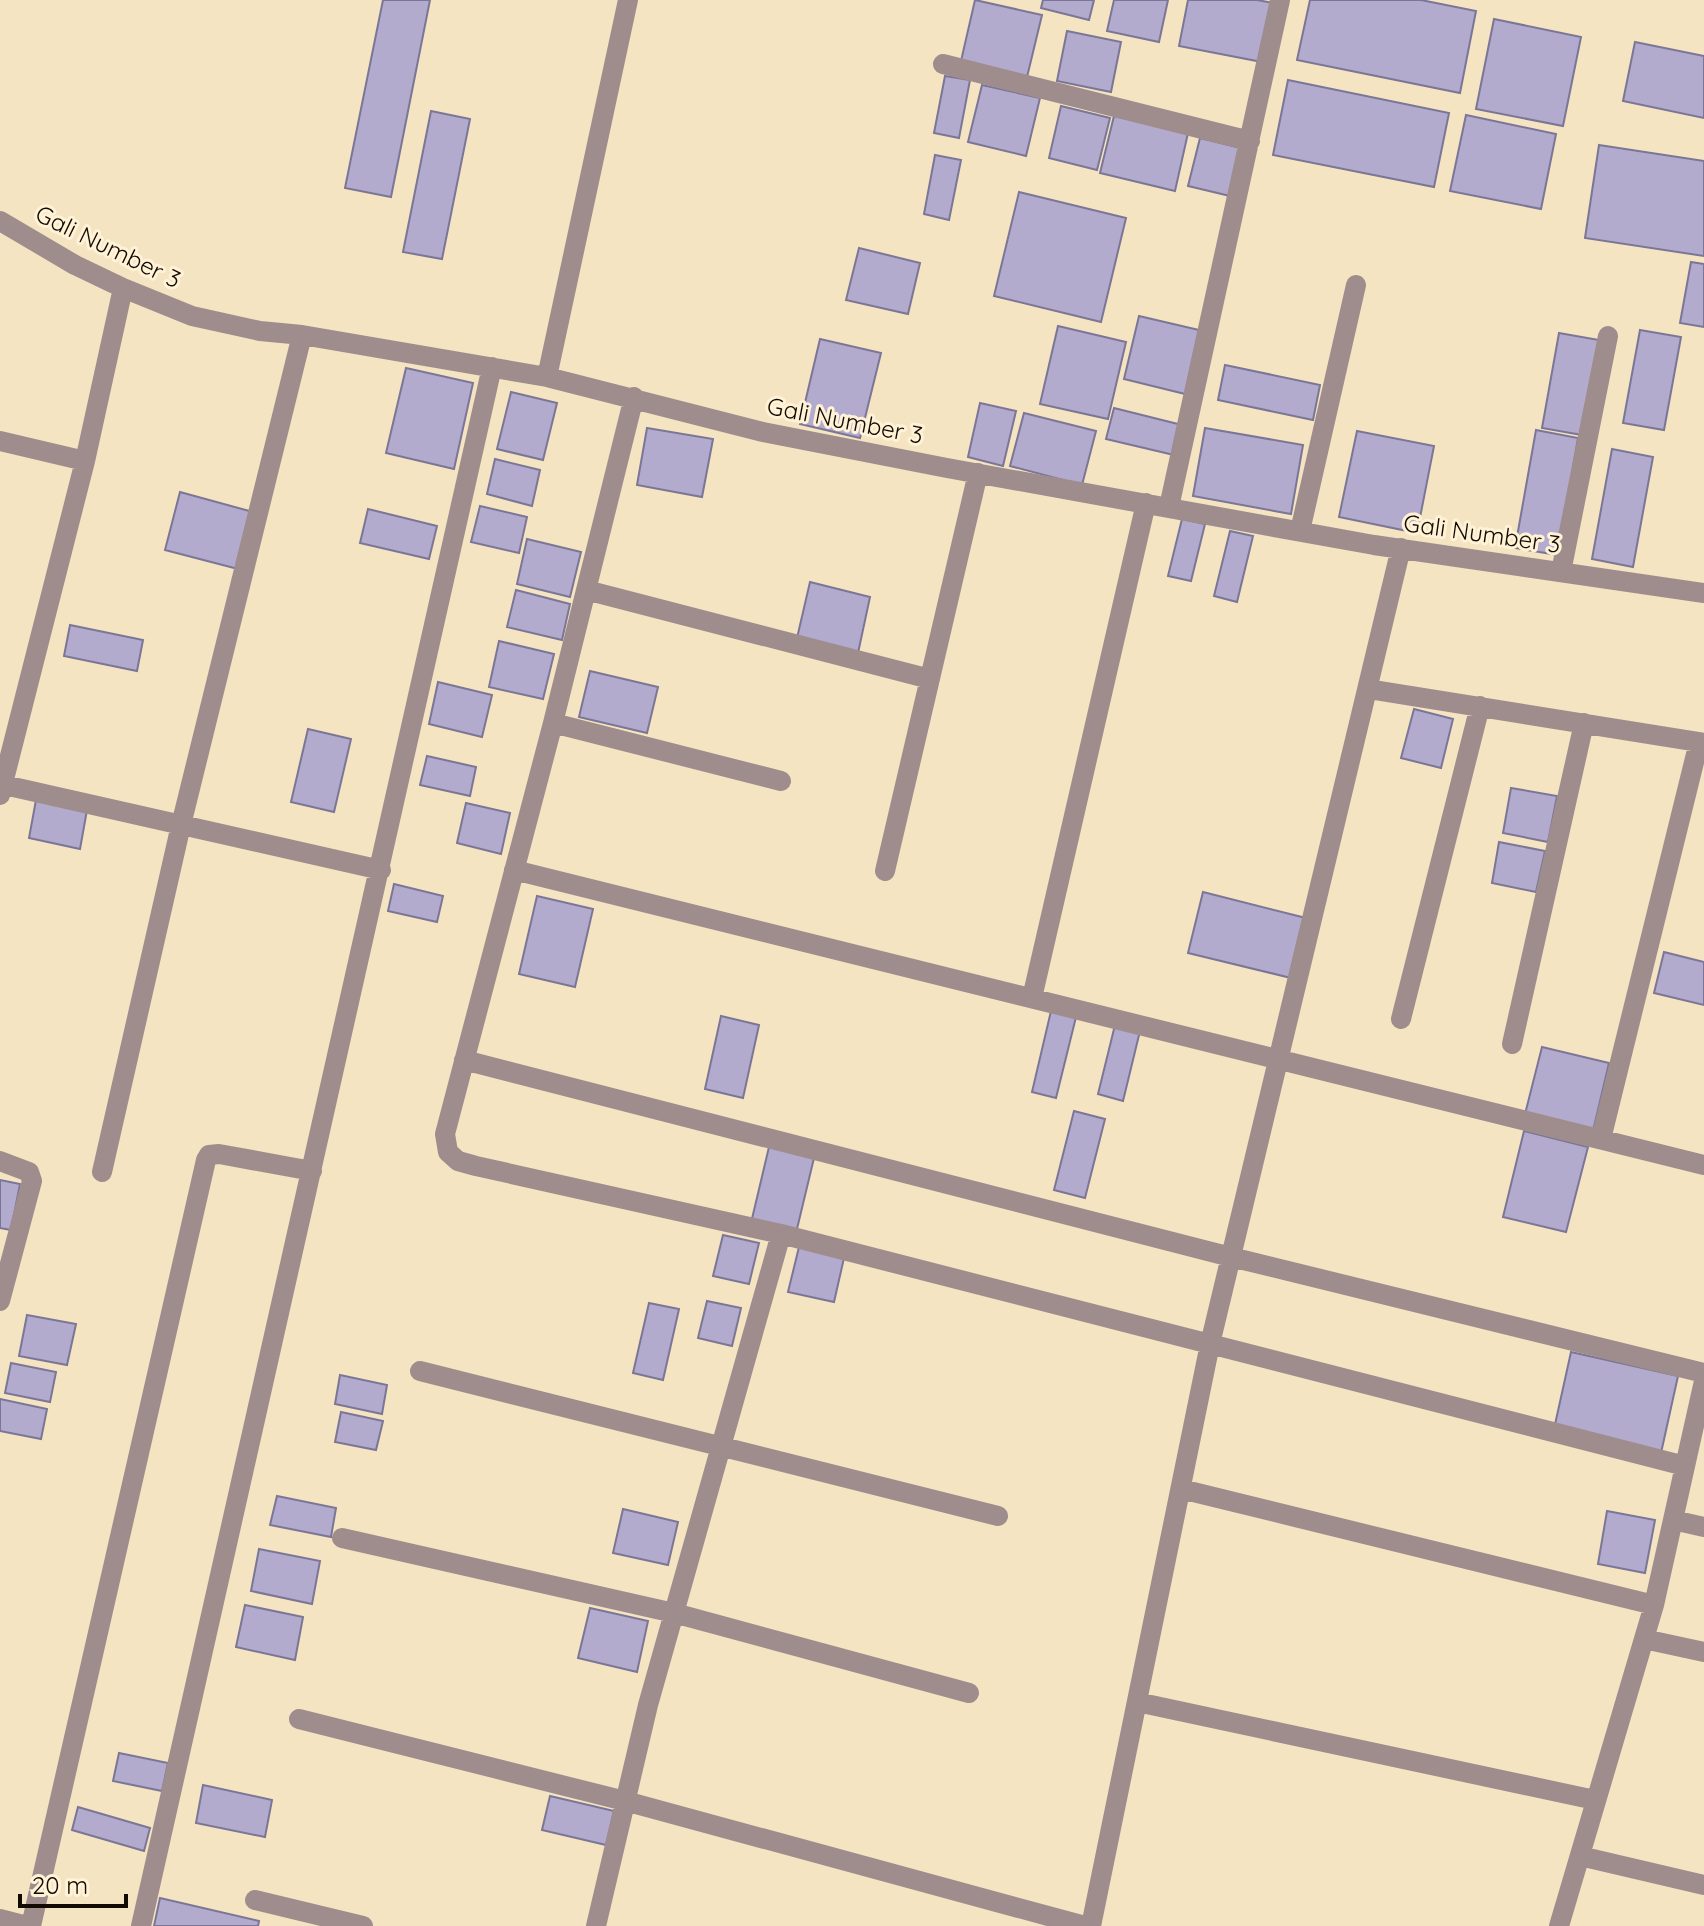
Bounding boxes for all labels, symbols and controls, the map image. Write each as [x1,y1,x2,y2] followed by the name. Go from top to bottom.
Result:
[31,198,186,294] street label: Gali Number 3
[765,390,926,450] street label: Gali Number 3
[1402,507,1563,559] street label: Gali Number 3
[20,1858,126,1908] scale bar
[32,1870,88,1900] text: 20 m

